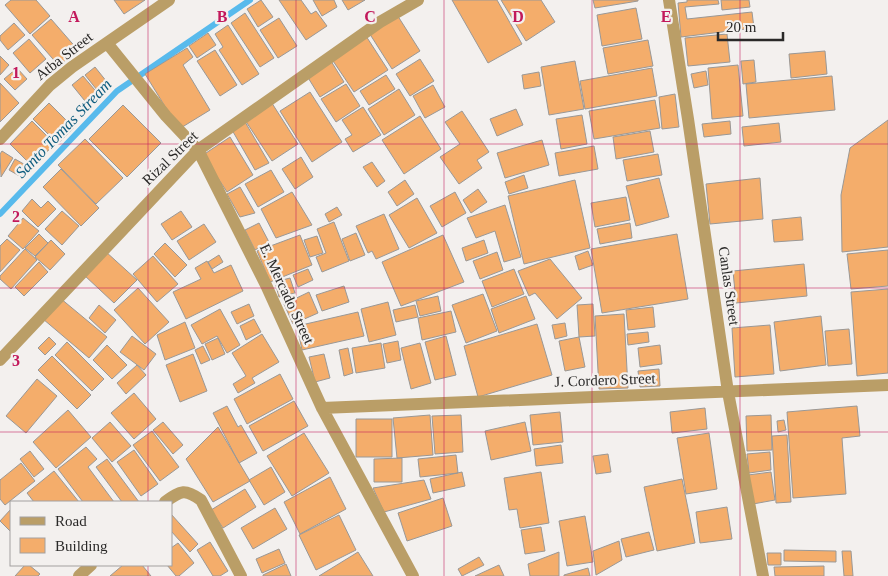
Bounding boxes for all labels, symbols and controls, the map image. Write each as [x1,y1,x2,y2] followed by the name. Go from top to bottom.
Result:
[68,8,80,25] text: A
[217,8,228,25] text: B
[364,8,376,25] text: C
[512,8,524,25] text: D
[661,8,671,25] text: E
[718,10,783,42] scale bar
[726,19,757,35] text: 20 m
[32,28,96,83] street label: Atba Street
[12,64,20,81] text: 1
[12,76,115,181] water label: Santo Tomas Stream
[139,127,201,188] street label: Rizal Street
[12,208,20,225] text: 2
[257,241,318,347] street label: E. Mercado Street
[716,245,743,327] street label: Canlas Street
[12,352,20,369] text: 3
[554,370,657,390] street label: J. Cordero Street
[10,501,172,566] legend
[55,513,87,529] text: Road
[55,538,108,554] text: Building

